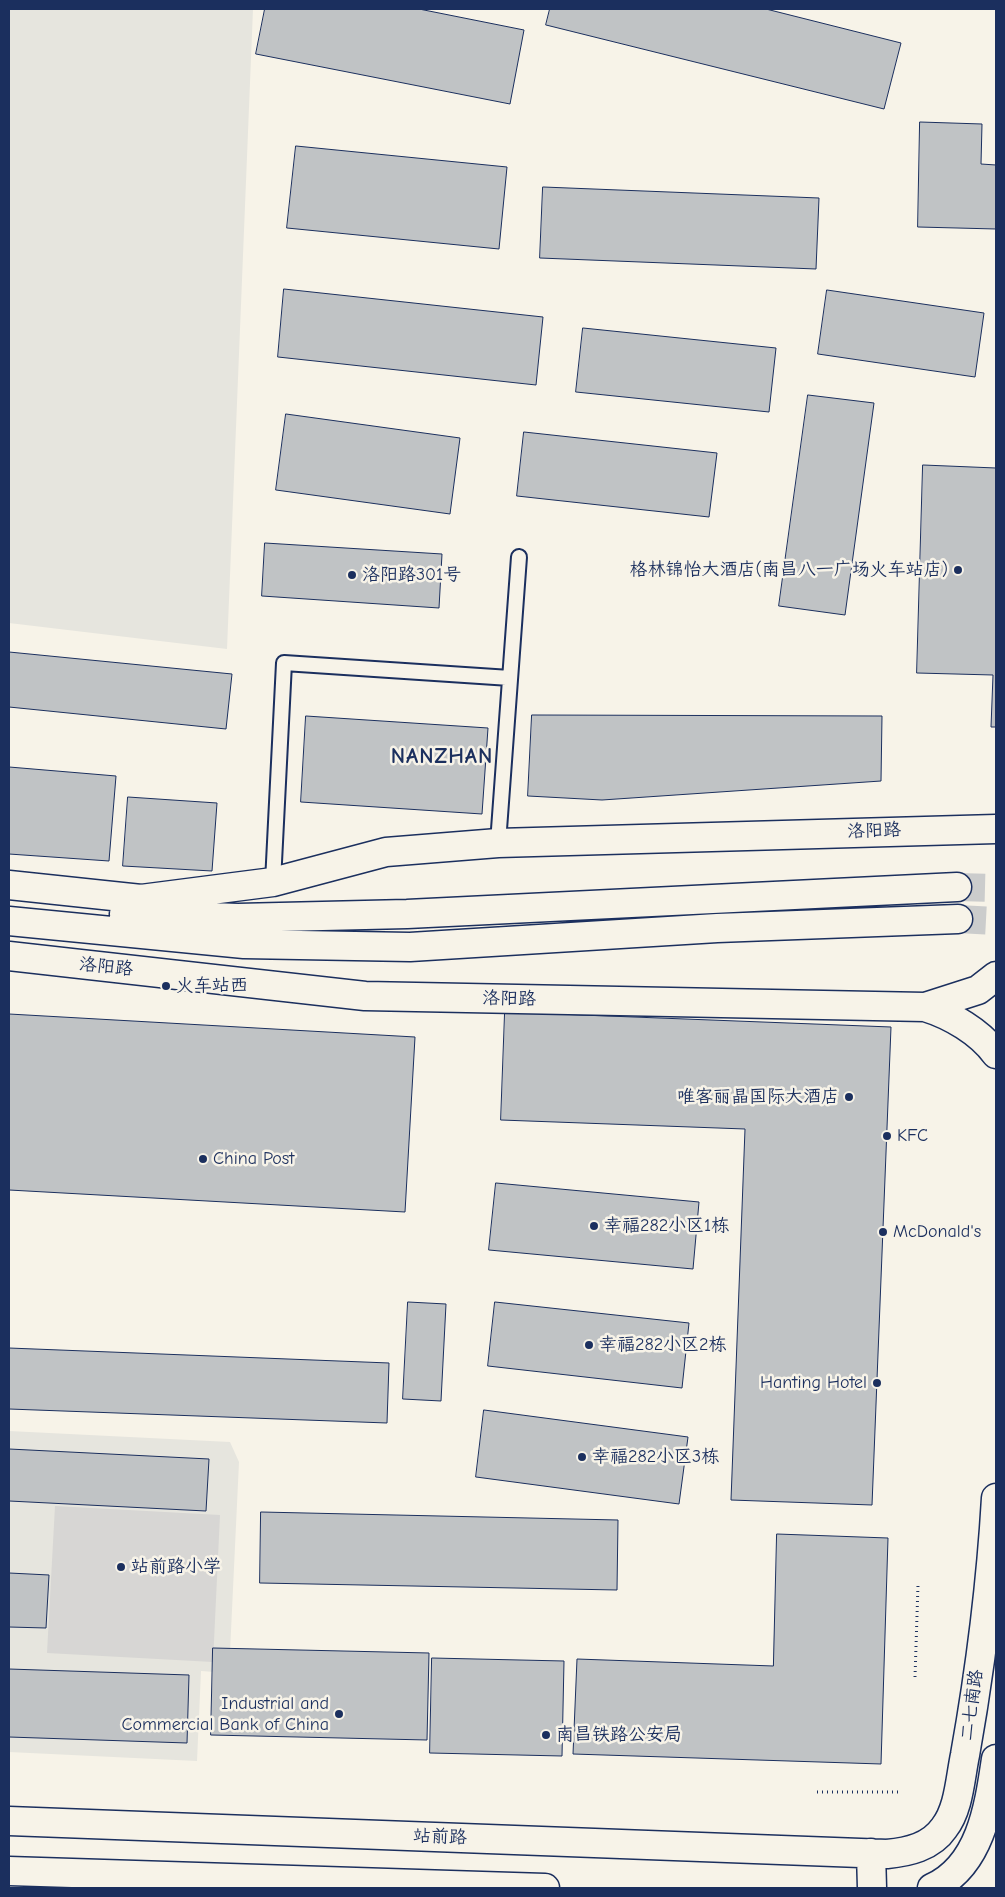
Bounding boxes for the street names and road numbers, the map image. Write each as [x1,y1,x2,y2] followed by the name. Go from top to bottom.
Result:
[847,819,901,843] street label: 洛阳路
[78,953,134,981] street label: 洛阳路
[482,988,536,1010] street label: 洛阳路
[956,1668,988,1742] street label: 二七南路
[413,1825,467,1849] street label: 站前路

